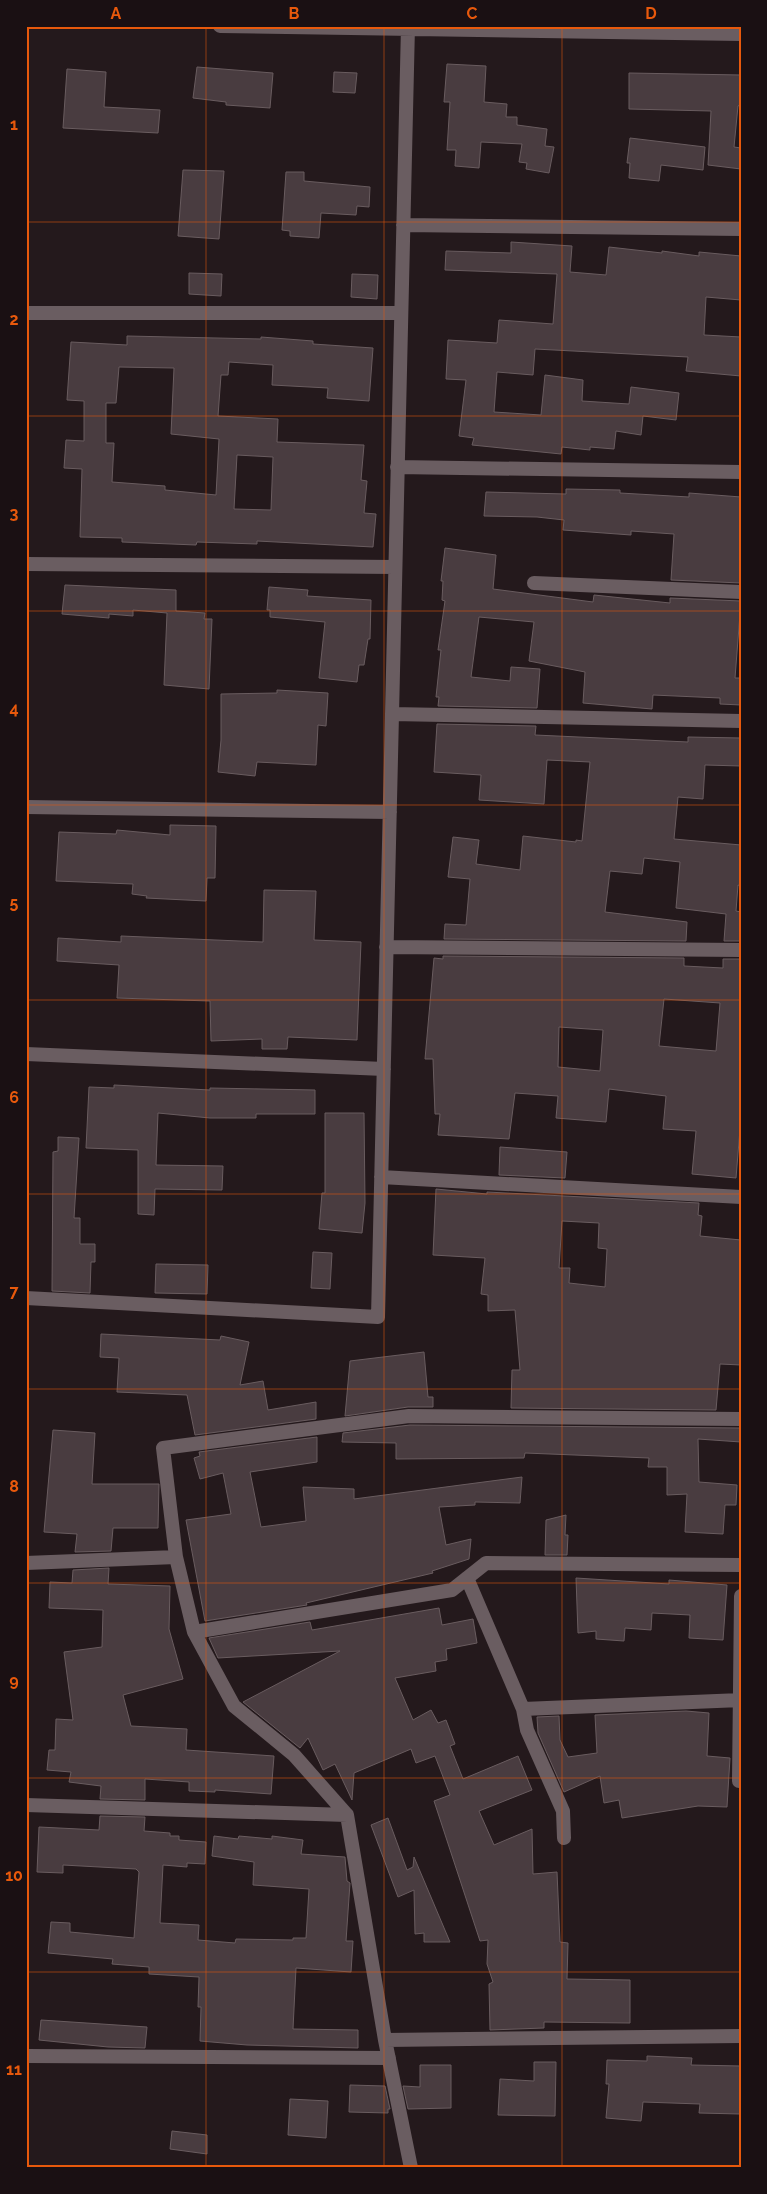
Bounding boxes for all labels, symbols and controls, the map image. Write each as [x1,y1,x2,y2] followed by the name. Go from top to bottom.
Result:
[111,4,122,23] text: A
[289,4,300,23] text: B
[467,4,478,23] text: C
[645,4,657,23] text: D
[10,115,18,134] text: 1
[9,310,19,329] text: 2
[10,504,19,523] text: 3
[9,699,19,718] text: 4
[10,893,19,912] text: 5
[9,1088,19,1107] text: 6
[10,1282,19,1301] text: 7
[9,1477,19,1496] text: 8
[9,1671,19,1690] text: 9
[5,1866,23,1885] text: 10
[6,2060,22,2079] text: 11

